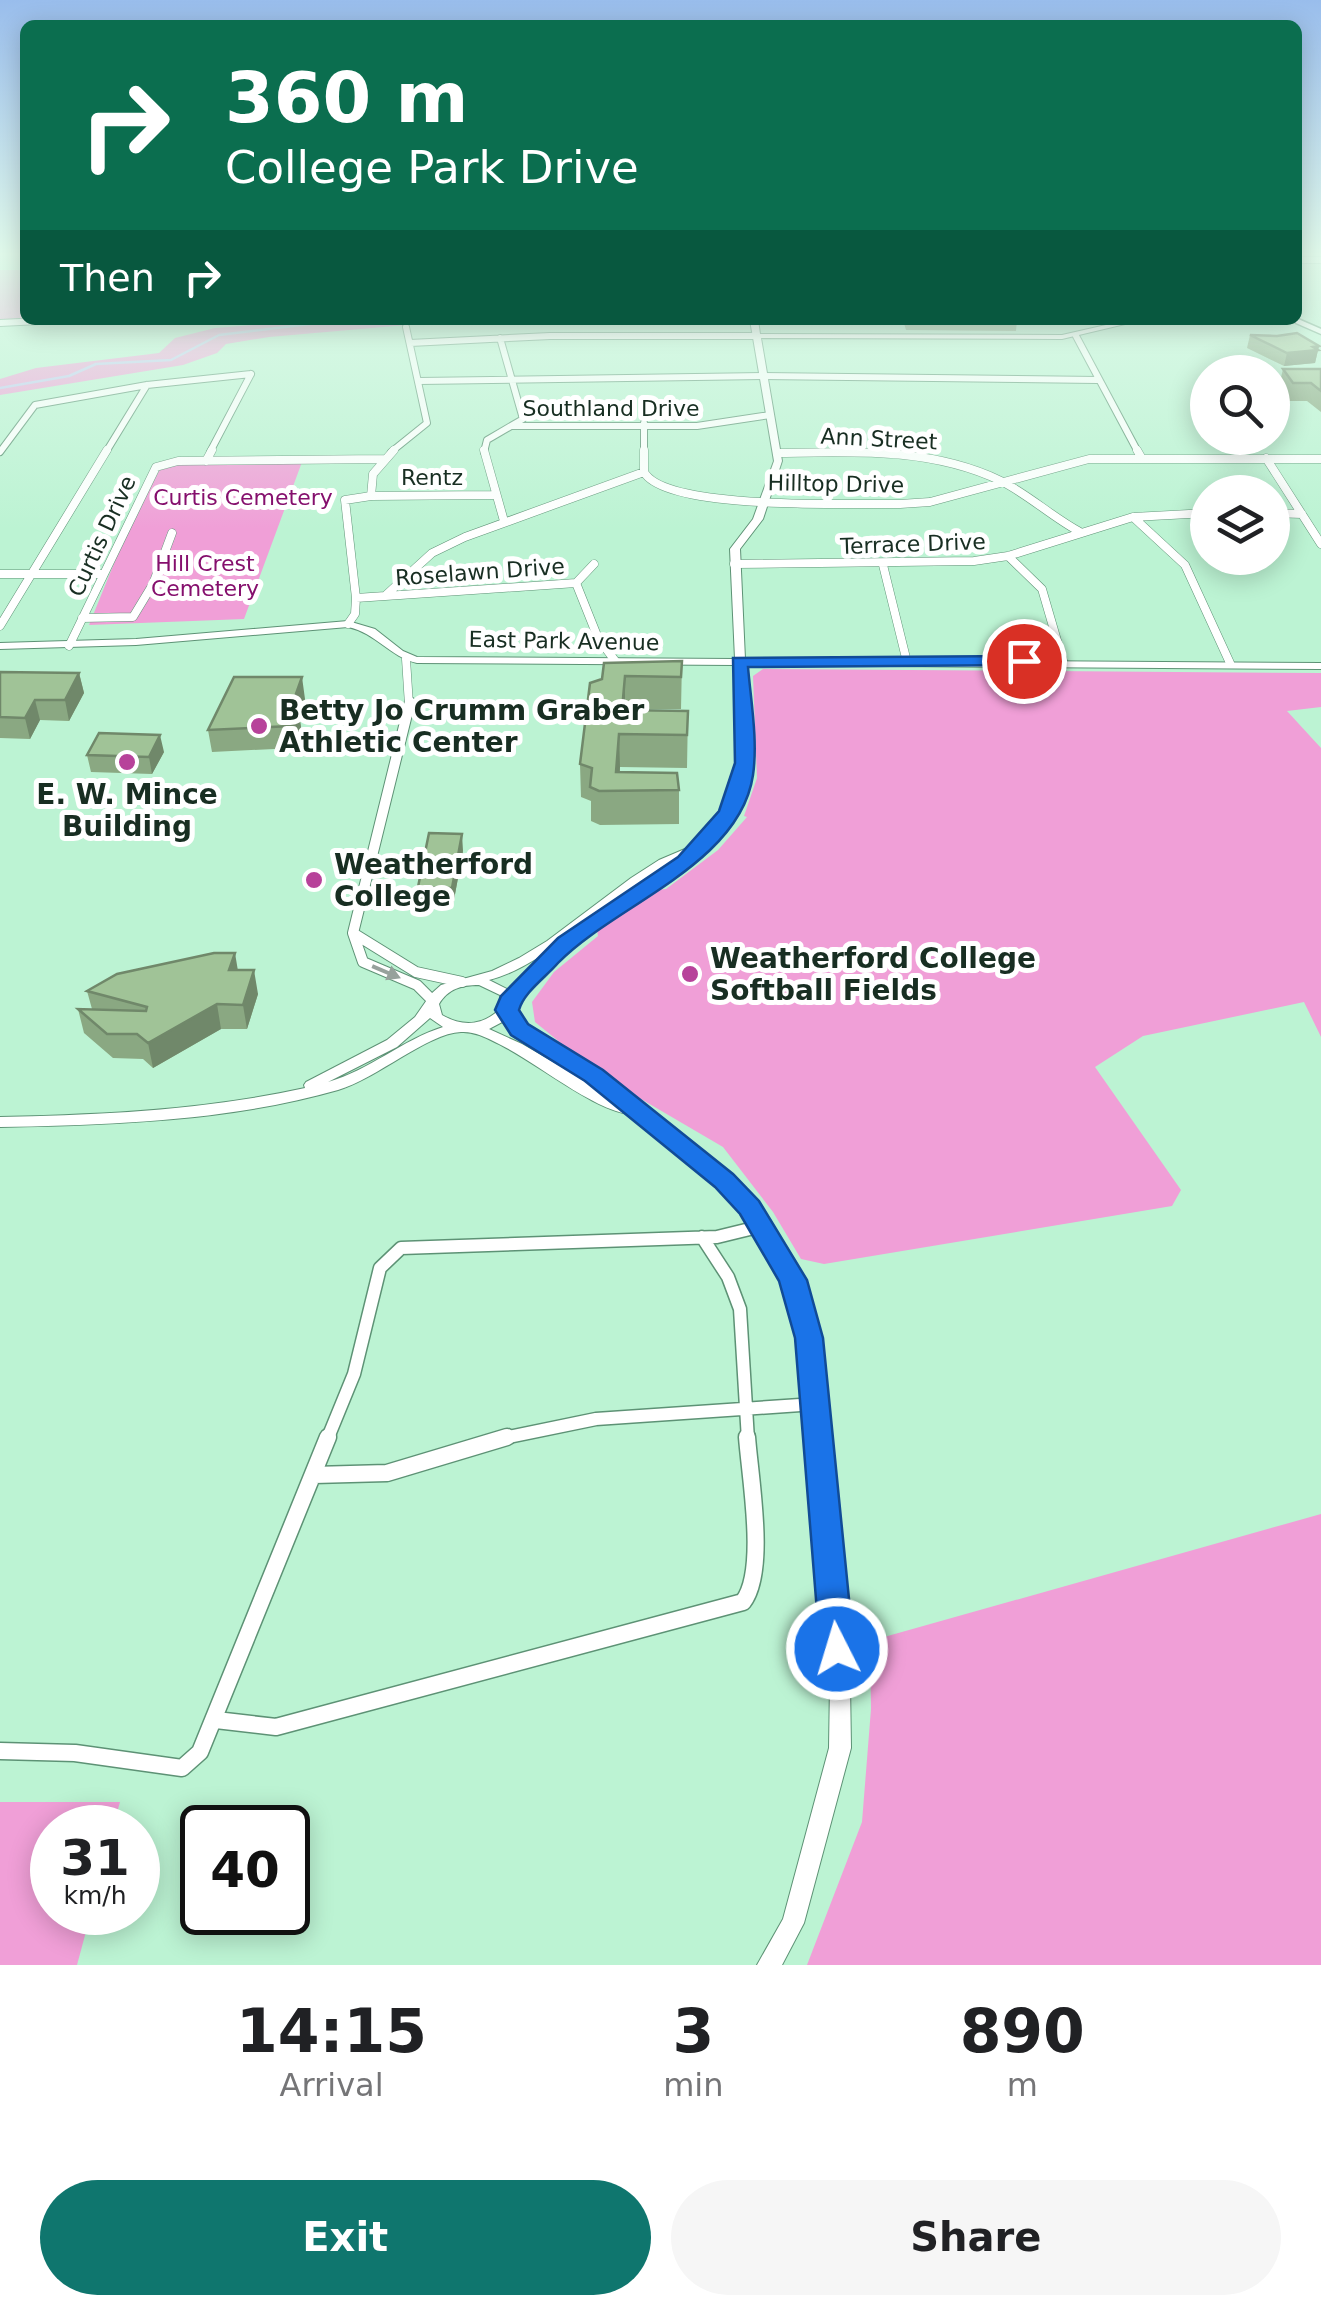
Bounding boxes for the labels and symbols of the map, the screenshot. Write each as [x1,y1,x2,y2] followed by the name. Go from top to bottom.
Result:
[522,396,700,421] street label: Southland Drive
[820,423,938,455] street label: Ann Street
[401,465,463,490] street label: Rentz
[768,470,904,498] street label: Hilltop Drive
[63,472,141,600] street label: Curtis Drive
[153,485,333,510] park label: Curtis Cemetery
[839,529,986,559] street label: Terrace Drive
[151,551,259,601] park label: Hill Crest Cemetery
[394,554,566,590] street label: Roselawn Drive
[982,619,1067,704] pin
[468,627,660,655] street label: East Park Avenue
[279,694,645,759] place label: Betty Jo Crumm Graber Athletic Center
[248,715,270,737] marker: Betty Jo Crumm Graber Athletic Center
[116,751,138,773] marker: E. W. Mince Building
[36,778,218,843] place label: E. W. Mince Building
[334,848,533,913] place label: Weatherford College
[303,869,325,891] marker: Weatherford College
[710,942,1036,1007] place label: Weatherford College Softball Fields
[679,963,701,985] marker: Weatherford College Softball Fields
[371,964,401,980] one-way arrow
[785,1597,889,1701] position arrow
[180,1805,310,1935] speed limit sign: 40

